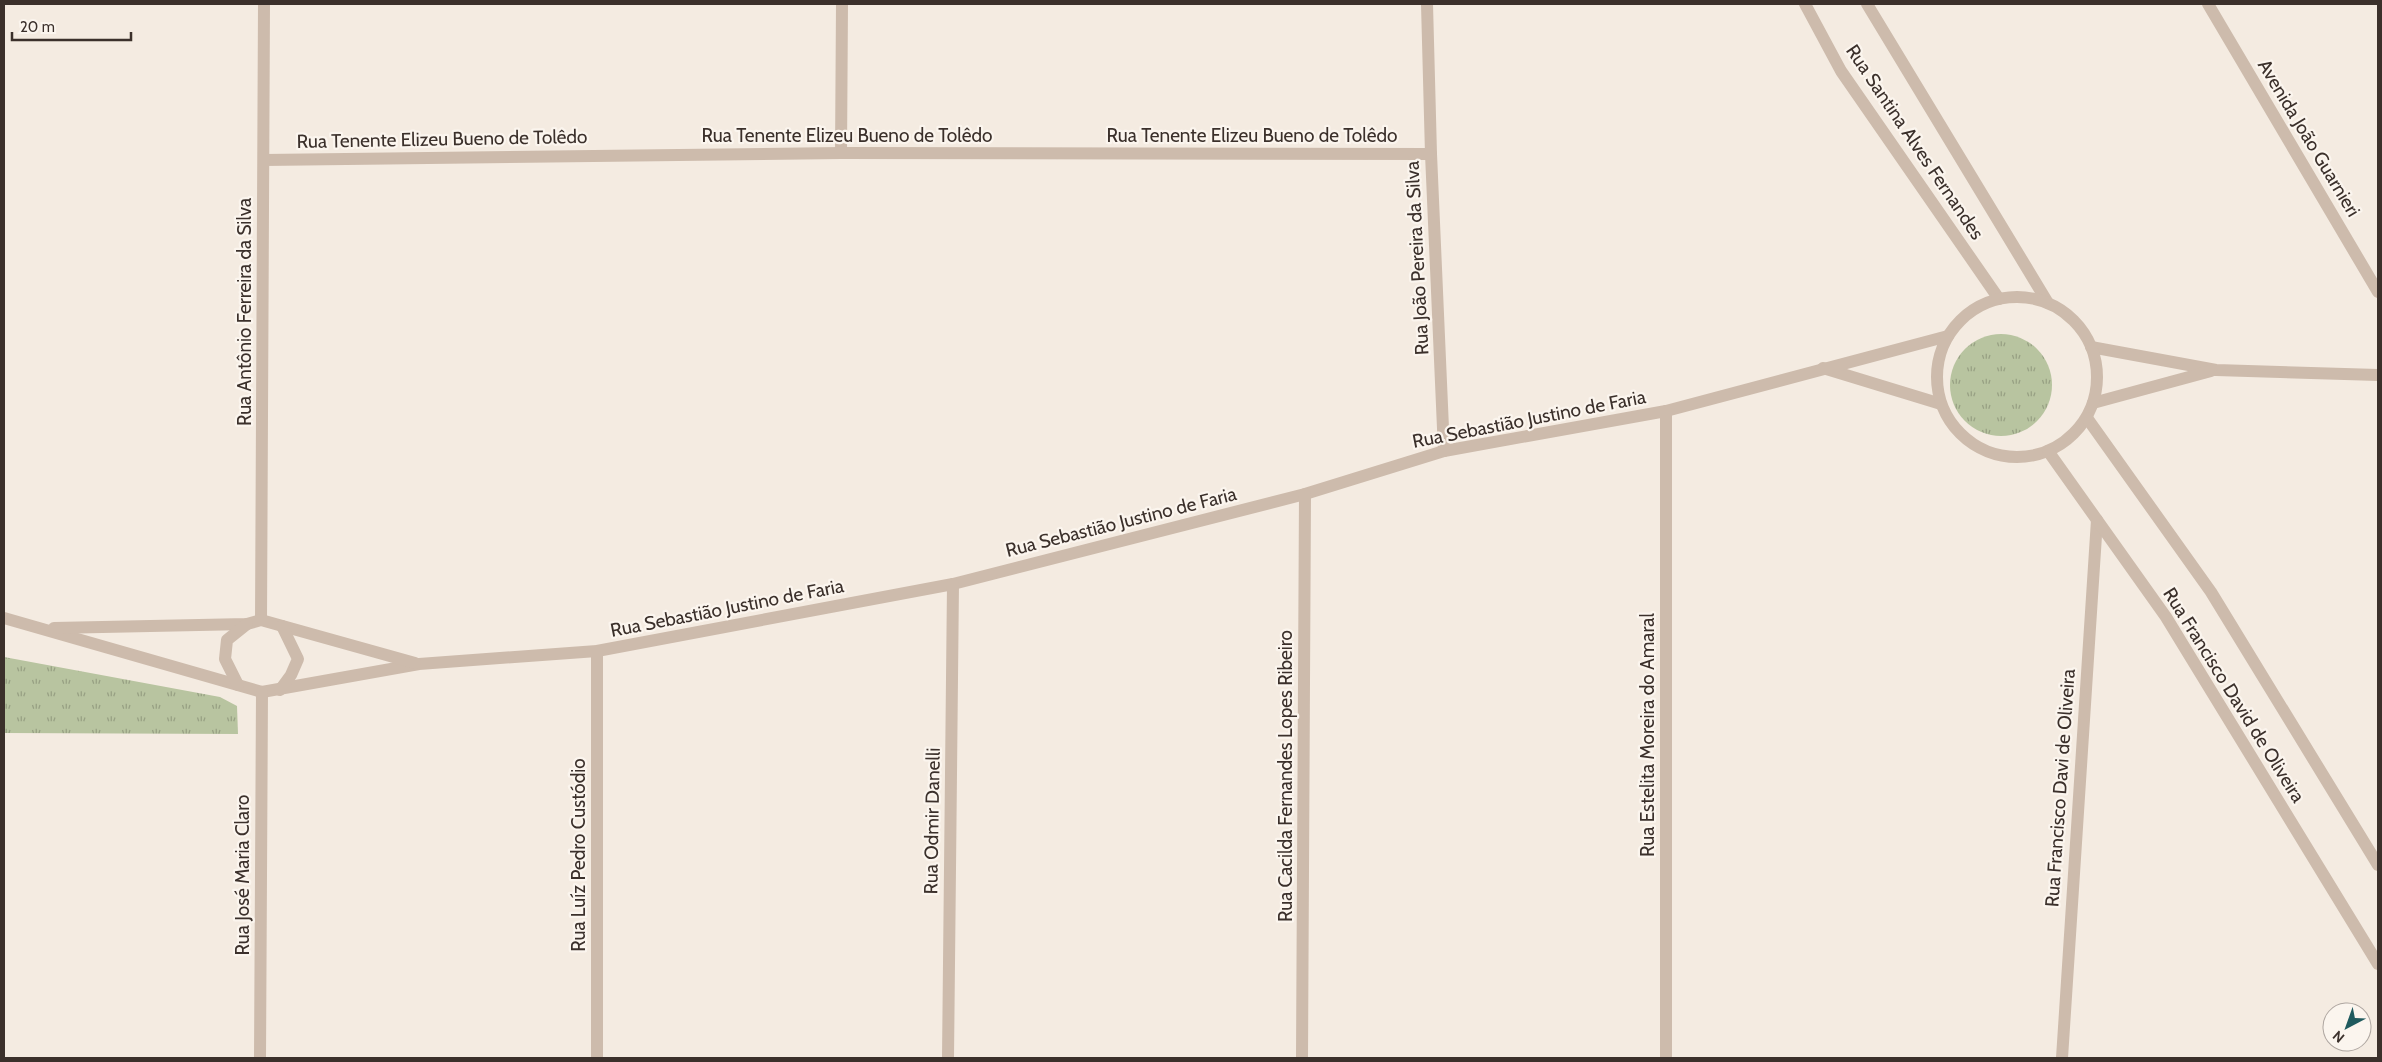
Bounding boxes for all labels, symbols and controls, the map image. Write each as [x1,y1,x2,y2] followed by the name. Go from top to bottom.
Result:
[12,10,131,42] scale bar
[20,18,55,36] text: 20 m
[1841,40,1989,244] street label: Rua Santina Alves Fernandes
[2253,55,2365,221] street label: Avenida João Guarnieri
[702,124,992,147] street label: Rua Tenente Elizeu Bueno de Tolêdo
[1107,124,1397,147] street label: Rua Tenente Elizeu Bueno de Tolêdo
[296,125,588,153] street label: Rua Tenente Elizeu Bueno de Tolêdo
[1400,160,1434,356] street label: Rua João Pereira da Silva
[233,198,256,426] street label: Rua Antônio Ferreira da Silva
[1410,385,1648,453] street label: Rua Sebastião Justino de Faria
[1003,482,1239,562] street label: Rua Sebastião Justino de Faria
[608,574,846,642] street label: Rua Sebastião Justino de Faria
[2158,583,2310,807] street label: Rua Francisco David de Oliveira
[1636,613,1659,857] street label: Rua Estelita Moreira do Amaral
[1274,630,1297,922] street label: Rua Cacilda Fernandes Lopes Ribeiro
[2040,668,2080,908] street label: Rua Francisco Davi de Oliveira
[919,747,945,895] street label: Rua Odmir Danelli
[567,758,590,952] street label: Rua Luíz Pedro Custódio
[231,795,254,955] street label: Rua José Maria Claro
[2322,1002,2372,1052] north arrow
[2329,1027,2348,1047] text: N

